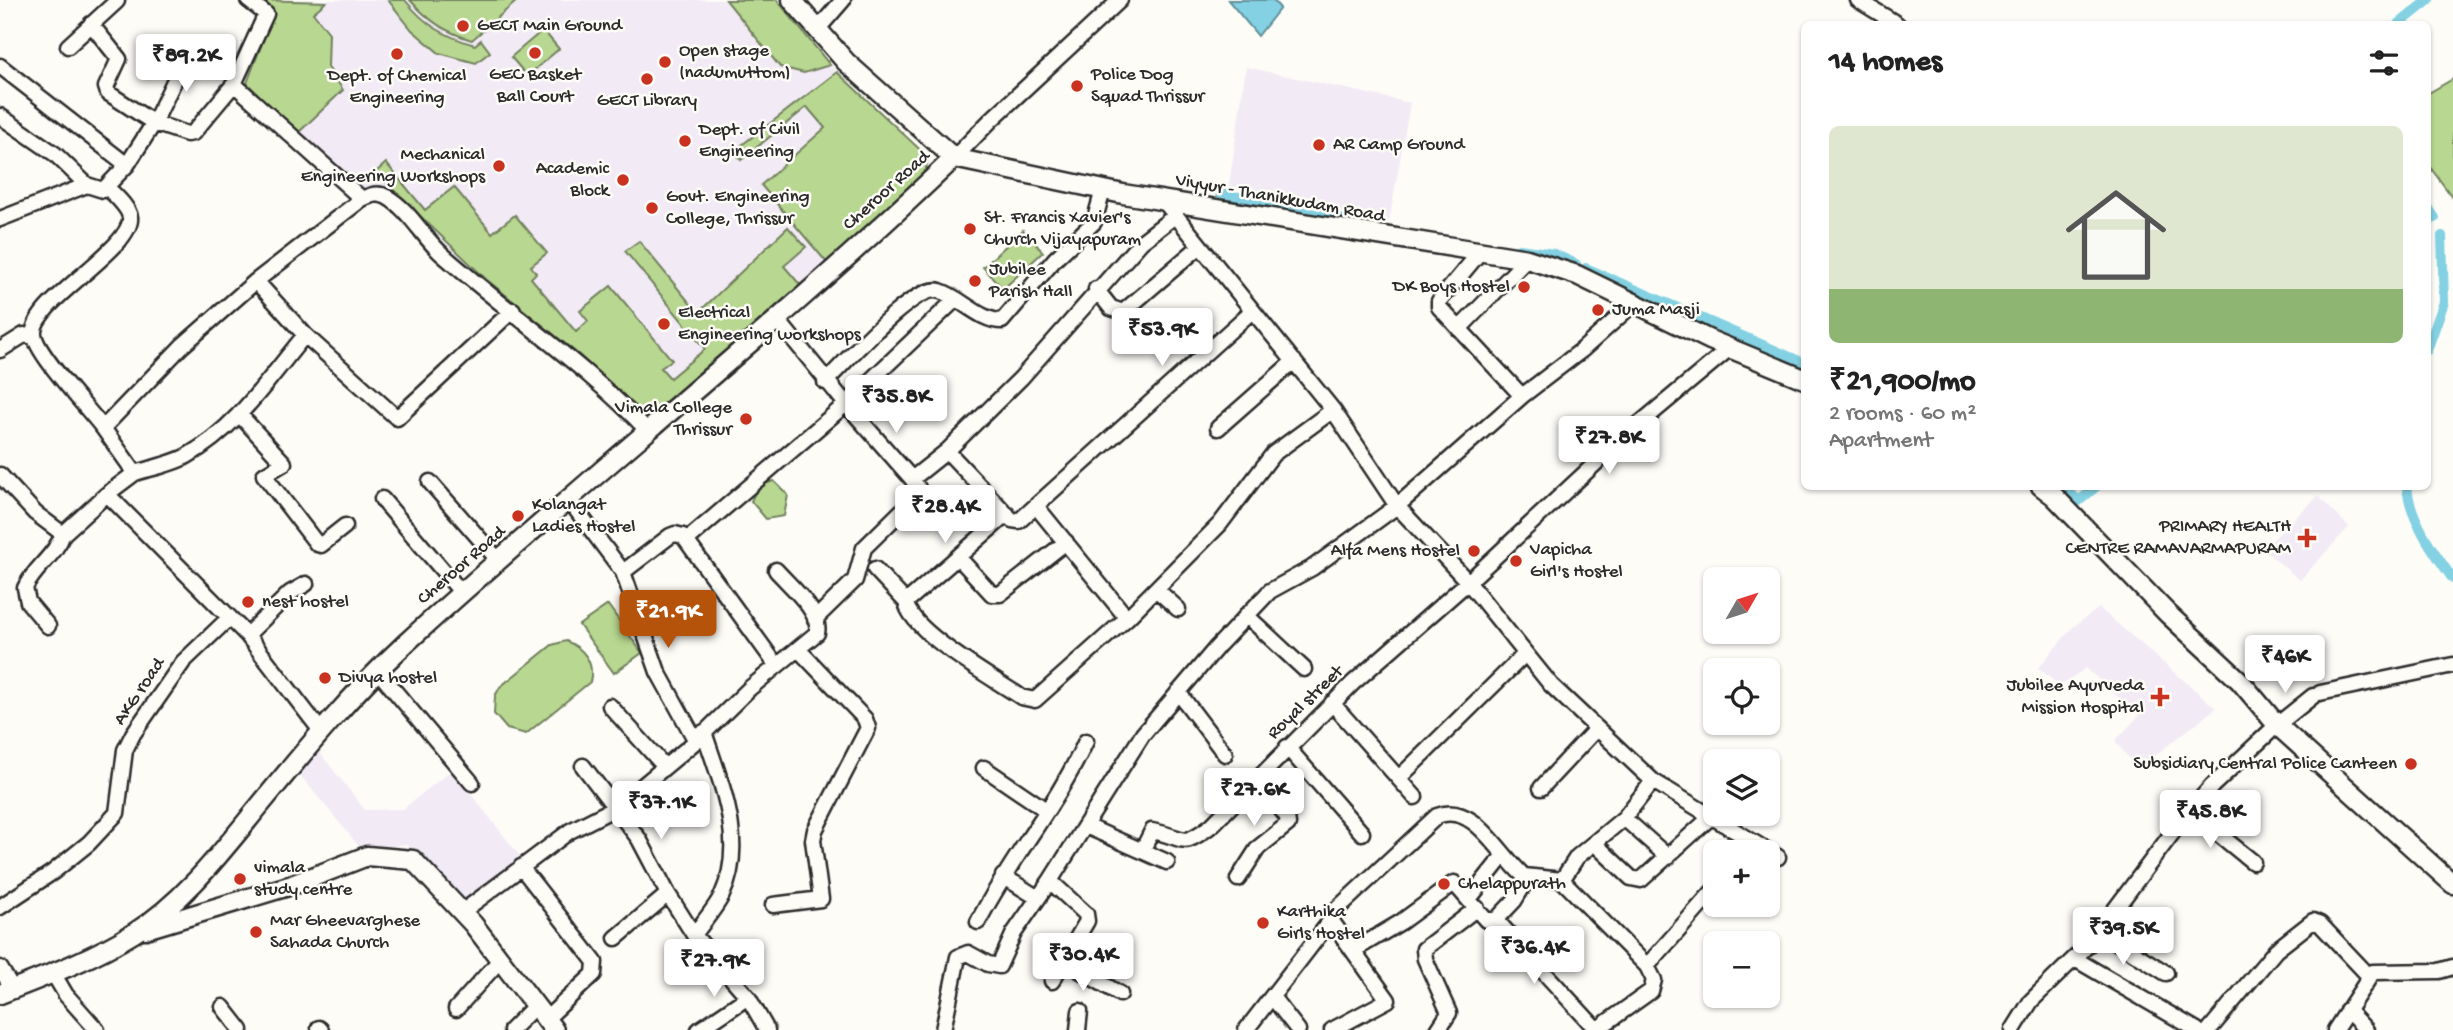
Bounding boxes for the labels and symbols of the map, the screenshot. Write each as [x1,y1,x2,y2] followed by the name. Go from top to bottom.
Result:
[477,15,624,38] place label: GECT Main Ground
[455,18,471,34] marker: GECT Main Ground
[129,34,243,94] pin: ₹89.2K
[679,40,791,85] place label: Open stage (nadumuttom)
[527,45,543,61] marker: GEC Basket Ball Court
[389,46,405,62] marker: Dept. of Chemical Engineering
[657,54,673,70] marker: Open stage (nadumuttom)
[489,64,583,109] place label: GEC Basket Ball Court
[1090,64,1207,109] place label: Police Dog Squad Thrissur
[325,65,467,110] place label: Dept. of Chemical Engineering
[639,71,655,87] marker: GECT Library
[1069,78,1085,94] marker: Police Dog Squad Thrissur
[597,90,698,113] place label: GECT Library
[697,119,800,164] place label: Dept. of Civil Engineering
[677,133,693,149] marker: Dept. of Civil Engineering
[1333,134,1466,157] place label: AR Camp Ground
[1311,137,1327,153] marker: AR Camp Ground
[301,144,486,189] place label: Mechanical Engineering Workshops
[839,145,937,236] street label: Cheroor Road
[491,158,507,174] marker: Mechanical Engineering Workshops
[536,158,611,203] place label: Academic Block
[1173,169,1388,229] street label: Viyyur - Thanikkudam Road
[615,172,631,188] marker: Academic Block
[666,186,810,231] place label: Govt. Engineering College, Thrissur
[644,200,660,216] marker: Govt. Engineering College, Thrissur
[984,207,1142,252] place label: St. Francis Xavier's Church Vijayapuram
[962,221,978,237] marker: St. Francis Xavier's Church Vijayapuram
[988,259,1072,304] place label: Jubilee Parish Hall
[967,273,983,289] marker: Jubilee Parish Hall
[1391,276,1510,299] place label: DK Boys Hostel
[1516,279,1532,295] marker: DK Boys Hostel
[1612,299,1700,322] place label: Juma Masji
[678,302,862,347] place label: Electrical Engineering workshops
[1590,302,1606,318] marker: Juma Masji
[1105,308,1219,368] pin: ₹53.9K
[656,316,672,332] marker: Electrical Engineering workshops
[839,376,953,435] pin: ₹35.8K
[614,397,734,442] place label: Vimala College Thrissur
[738,411,754,427] marker: Vimala College Thrissur
[1552,416,1666,476] pin: ₹27.8K
[888,486,1002,545] pin: ₹28.4K
[532,494,636,539] place label: Kolangat Ladies Hostel
[510,508,526,524] marker: Kolangat Ladies Hostel
[2065,516,2292,561] place label: PRIMARY HEALTH CENTRE RAMAVARMAPURAM
[413,520,512,611] street label: Cheroor Road
[2297,528,2317,548] marker: PRIMARY HEALTH CENTRE RAMAVARMAPURAM
[1529,539,1623,584] place label: Vapicha Girl's Hostel
[1331,540,1460,563] place label: Alfa Mens Hostel
[1466,543,1482,559] marker: Alfa Mens Hostel
[1508,553,1524,569] marker: Vapicha Girl's Hostel
[1703,567,1780,644] north arrow
[611,590,725,650] pin: ₹21.9K
[262,591,349,614] place label: nest hostel
[240,594,256,610] marker: nest hostel
[2244,636,2326,695] pin: ₹46K
[109,652,172,730] street label: AKG road
[1263,659,1351,745] street label: Royal street
[337,667,437,690] place label: Divya hostel
[317,670,333,686] marker: Divya hostel
[2007,675,2145,720] place label: Jubilee Ayurveda Mission Hospital
[2150,687,2170,707] marker: Jubilee Ayurveda Mission Hospital
[2133,753,2397,776] place label: Subsidiary Central Police Canteen
[2403,756,2419,772] marker: Subsidiary Central Police Canteen
[1197,768,1311,828] pin: ₹27.6K
[604,782,718,841] pin: ₹37.1K
[2153,790,2267,850] pin: ₹45.8K
[254,857,352,902] place label: vimala study centre
[232,871,248,887] marker: vimala study centre
[1458,873,1566,896] place label: Chelappurath
[1436,876,1452,892] marker: Chelappurath
[1277,901,1365,946] place label: Karthika Girls Hostel
[2066,908,2180,967] pin: ₹39.5K
[270,910,420,955] place label: Mar Gheevarghese Sahada Church
[1255,915,1271,931] marker: Karthika Girls Hostel
[248,924,264,940] marker: Mar Gheevarghese Sahada Church
[1477,926,1591,986] pin: ₹36.4K
[1026,934,1140,993] pin: ₹30.4K
[657,940,771,999] pin: ₹27.9K

